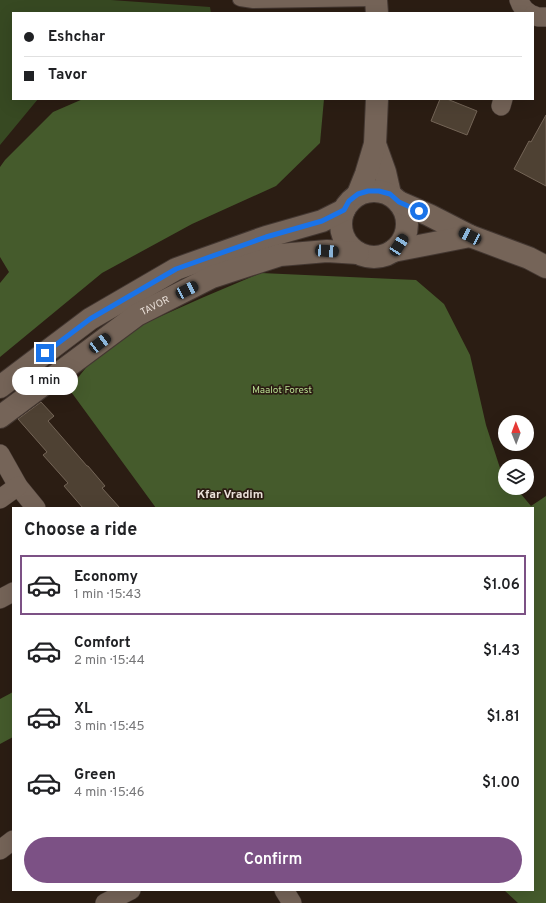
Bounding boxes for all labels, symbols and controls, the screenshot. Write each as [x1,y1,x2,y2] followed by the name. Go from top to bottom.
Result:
[48,28,105,47] text: Eshchar
[48,66,87,85] text: Tavor
[410,202,428,220] route start
[457,225,483,247] car
[387,232,411,258] car
[315,244,339,258] car
[174,279,200,301] car
[138,293,172,319] street label: TAVOR
[87,331,113,355] car
[36,344,54,362] route end
[12,367,78,395] callout: 1 min
[30,373,60,389] text: 1 min
[252,384,312,397] park label: Maalot Forest
[498,415,534,451] north arrow
[498,415,534,495] map controls
[498,459,534,495] button: layers
[197,487,263,503] district label: Kfar Vradim
[24,519,137,542] text: Choose a ride
[26,567,62,603] icon: car
[74,568,138,587] text: Economy
[483,576,520,595] text: $1.06
[74,587,141,603] text: 1 min · 15:43
[26,633,62,669] icon: car
[74,634,131,653] text: Comfort
[483,642,520,661] text: $1.43
[74,653,145,669] text: 2 min · 15:44
[26,699,62,735] icon: car
[74,700,92,719] text: XL
[486,708,520,727] text: $1.81
[74,719,145,735] text: 3 min · 15:45
[26,765,62,801] icon: car
[74,766,116,785] text: Green
[482,774,520,793] text: $1.00
[74,785,145,801] text: 4 min · 15:46
[24,837,522,883] button: Confirm

